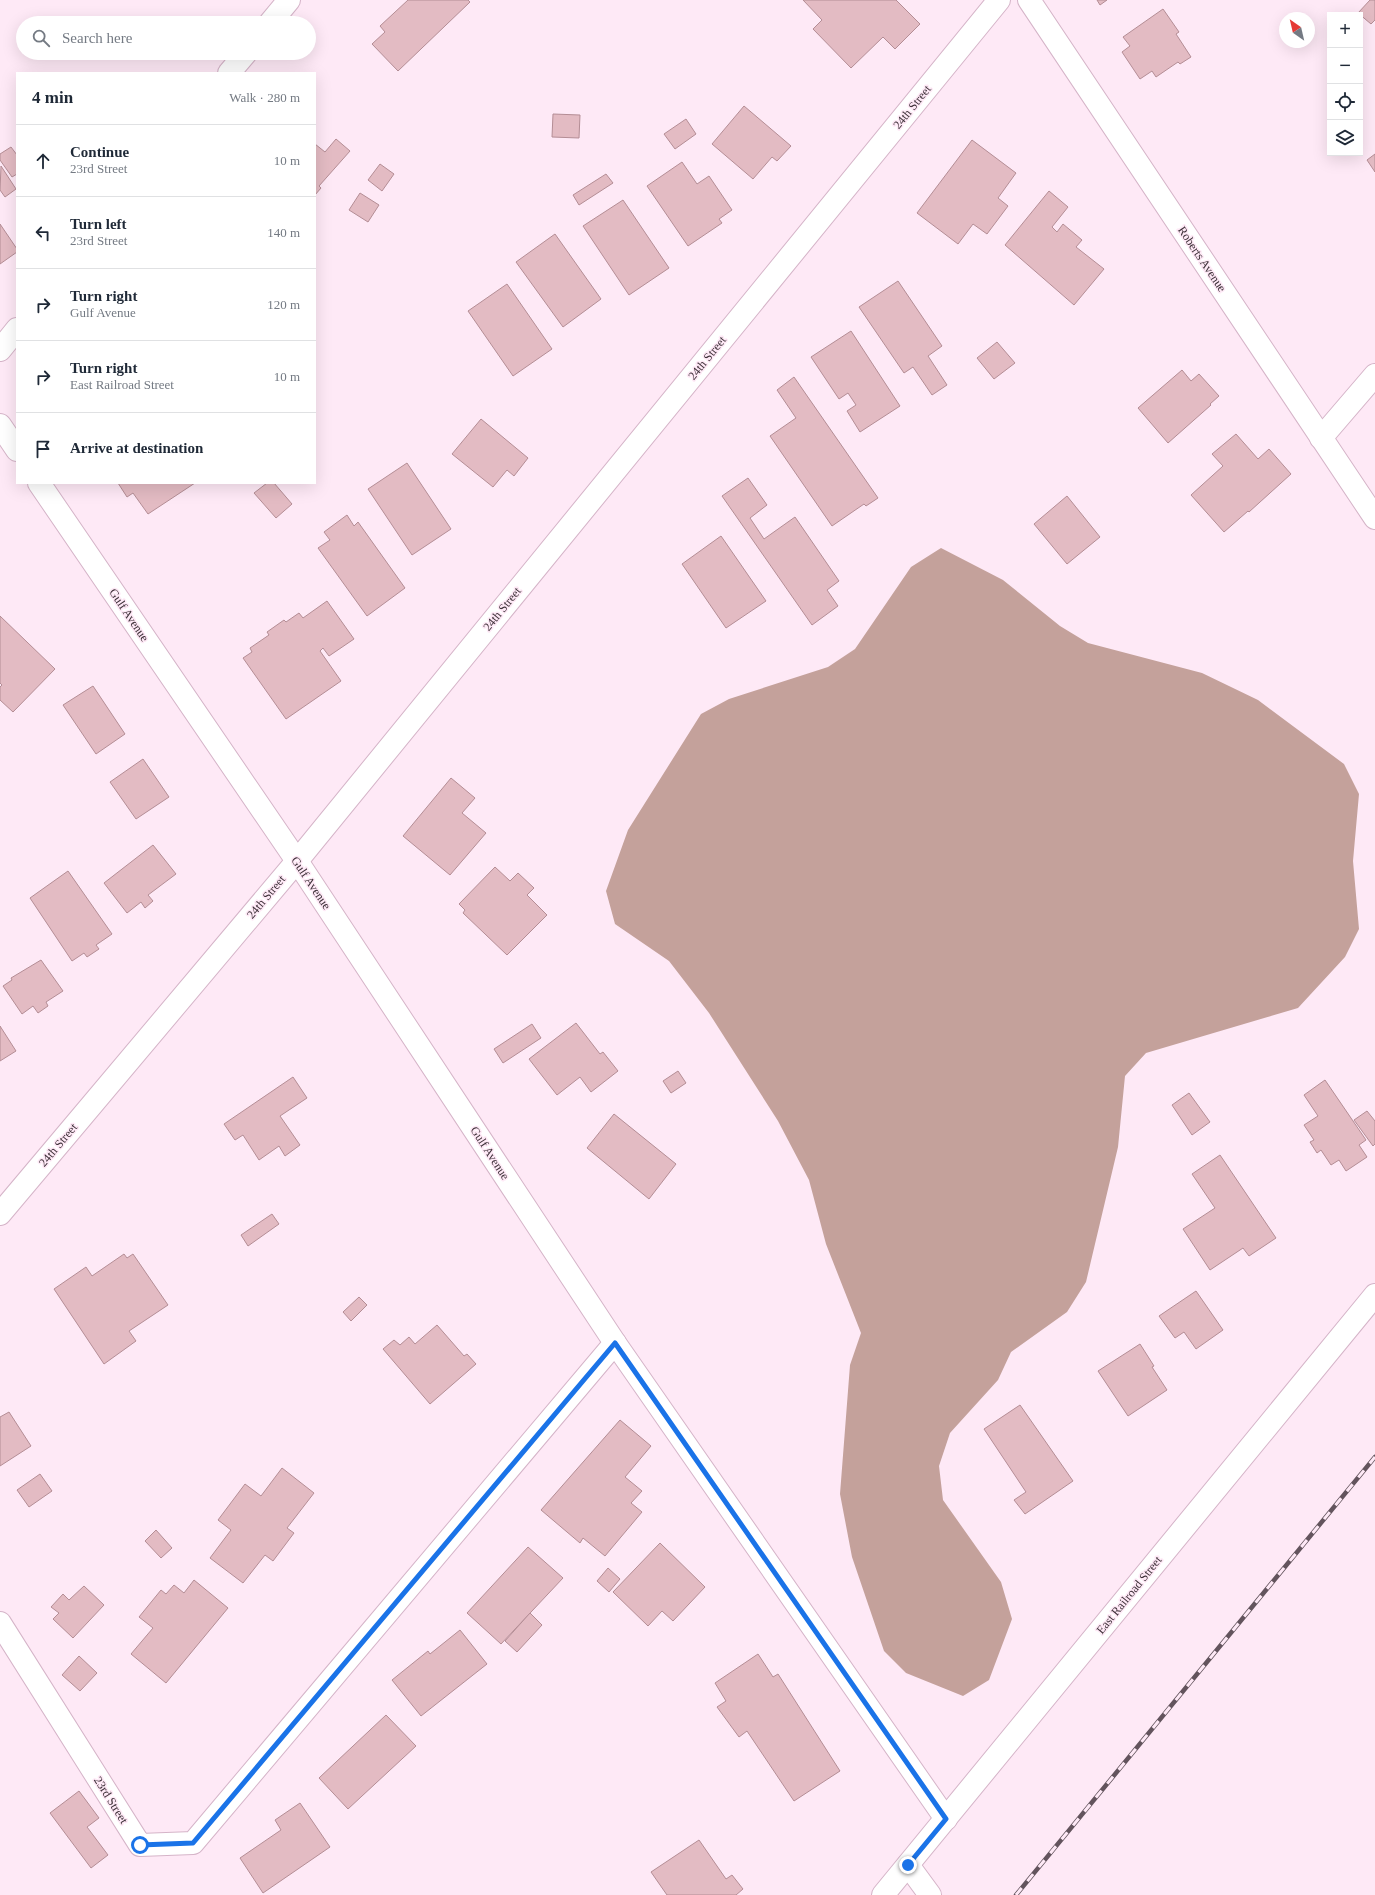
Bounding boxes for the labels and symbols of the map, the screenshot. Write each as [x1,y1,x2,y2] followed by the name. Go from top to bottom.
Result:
[1279,12,1315,48] north arrow
[890,82,934,132] street label: 24th Street
[1175,224,1229,294] street label: Roberts Avenue
[685,333,729,383] street label: 24th Street
[480,584,524,634] street label: 24th Street
[106,586,152,644] street label: Gulf Avenue
[288,854,334,912] street label: Gulf Avenue
[244,872,289,922] street label: 24th Street
[36,1120,81,1170] street label: 24th Street
[468,1124,512,1182] street label: Gulf Avenue
[1093,1553,1165,1637] street label: East Railroad Street
[91,1774,131,1827] street label: 23rd Street
[131,1836,149,1854] route start
[899,1856,917,1874] route end

